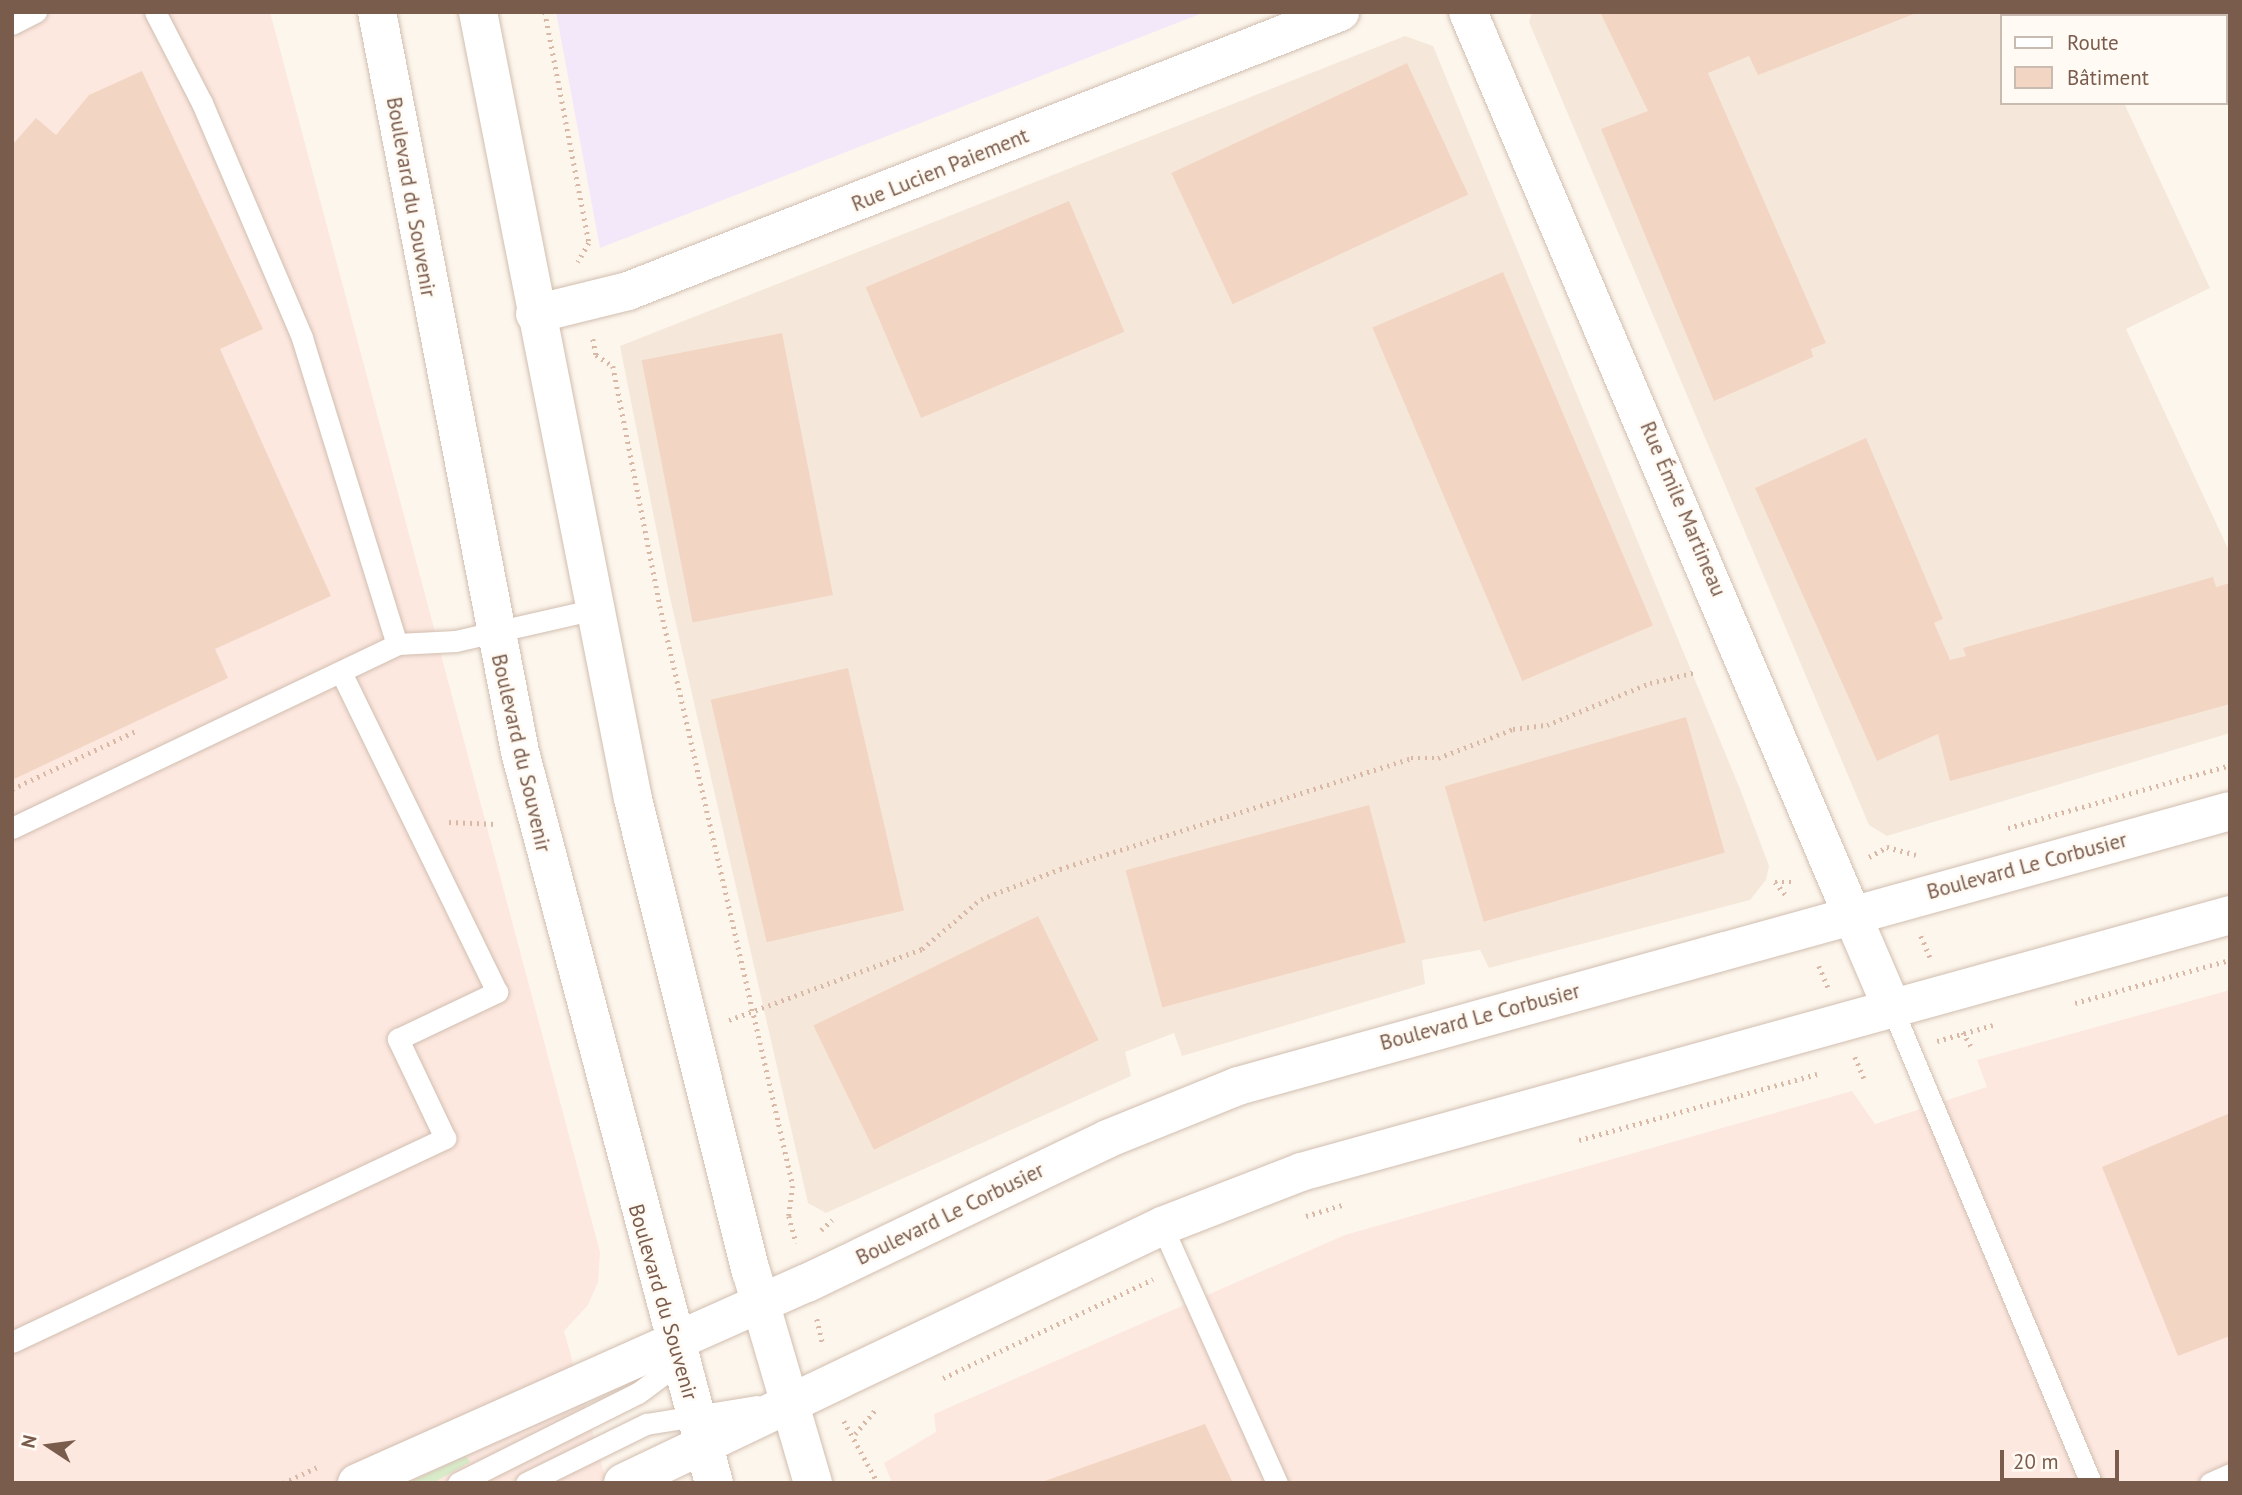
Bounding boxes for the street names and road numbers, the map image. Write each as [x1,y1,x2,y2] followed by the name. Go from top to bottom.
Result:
[381,95,441,299] street label: Boulevard du Souvenir
[848,123,1032,217] street label: Rue Lucien Paiement
[1635,418,1731,600] street label: Rue Émile Martineau
[486,651,556,855] street label: Boulevard du Souvenir
[1924,827,2130,905] street label: Boulevard Le Corbusier
[1377,978,1583,1056] street label: Boulevard Le Corbusier
[852,1157,1048,1271] street label: Boulevard Le Corbusier
[623,1201,703,1403] street label: Boulevard du Souvenir

